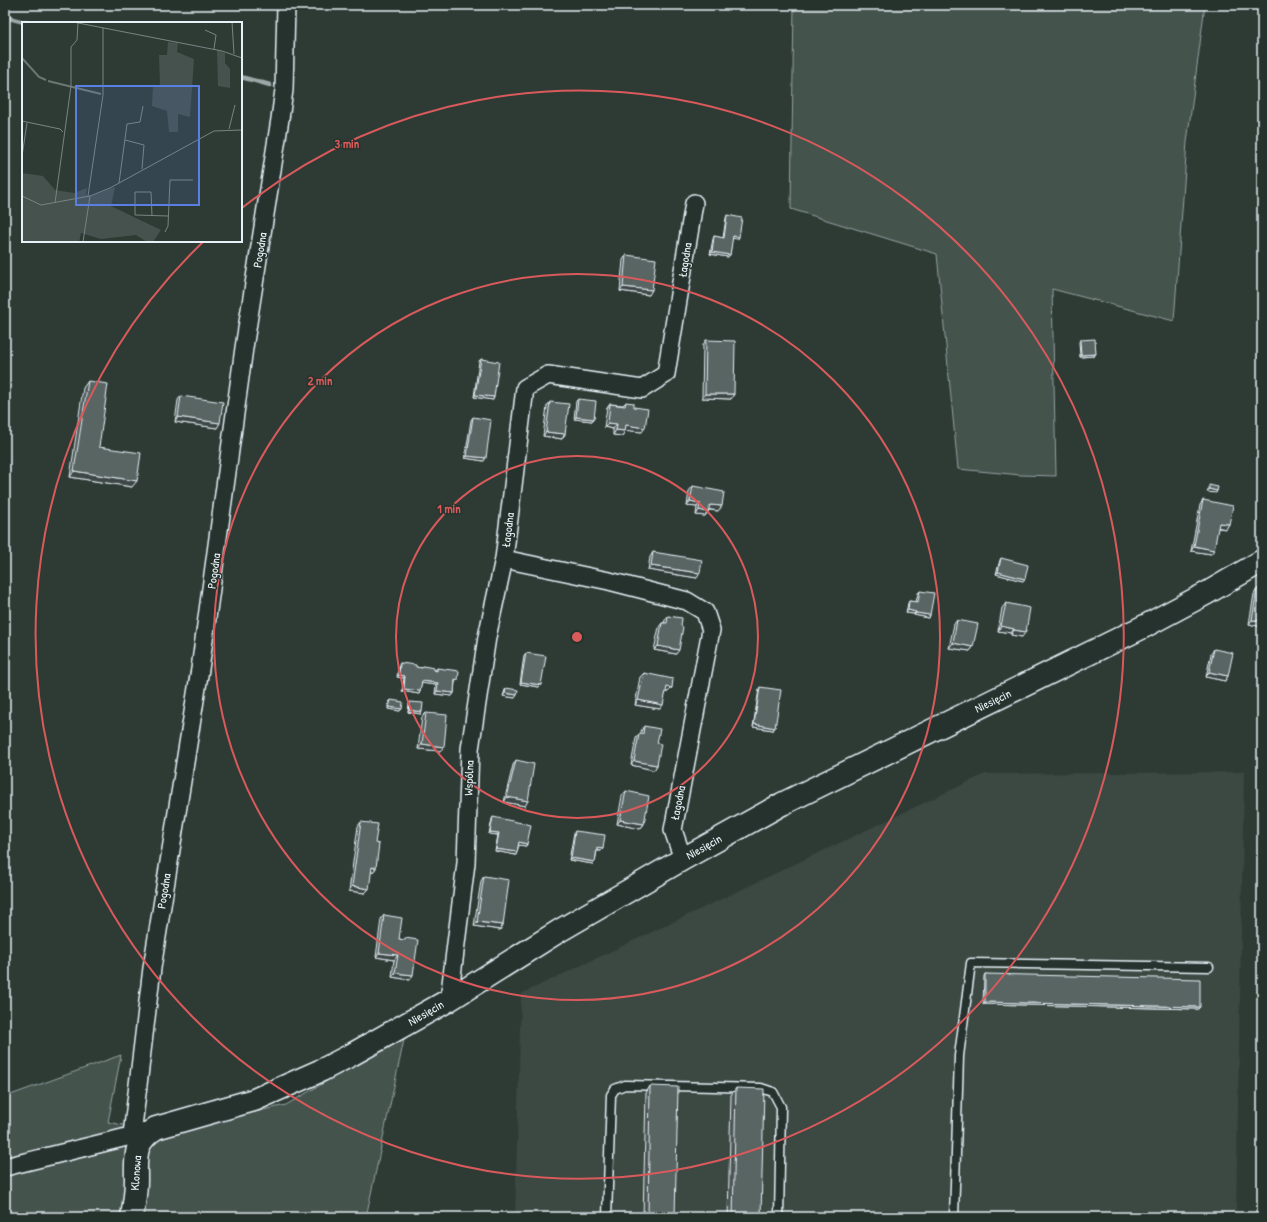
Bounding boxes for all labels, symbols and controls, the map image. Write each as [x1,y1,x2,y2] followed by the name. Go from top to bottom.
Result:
[22,22,242,242] inset map
[335,135,360,152] text: 3 min
[248,231,271,269] street label: Pogodna
[673,241,696,279] street label: Łagodna
[308,372,333,389] text: 2 min
[437,500,461,517] text: 1 min
[497,511,518,548] street label: Łagodna
[203,552,224,590] street label: Pogodna
[570,630,584,644] centre of rings
[972,684,1014,717] street label: Niesięcin
[459,760,478,796] street label: Wspólna
[666,784,689,822] street label: Łagodna
[683,830,725,863] street label: Niesięcin
[152,872,175,910] street label: Pogodna
[405,996,447,1030] street label: Niesięcin
[126,1155,145,1191] street label: Klonowa

